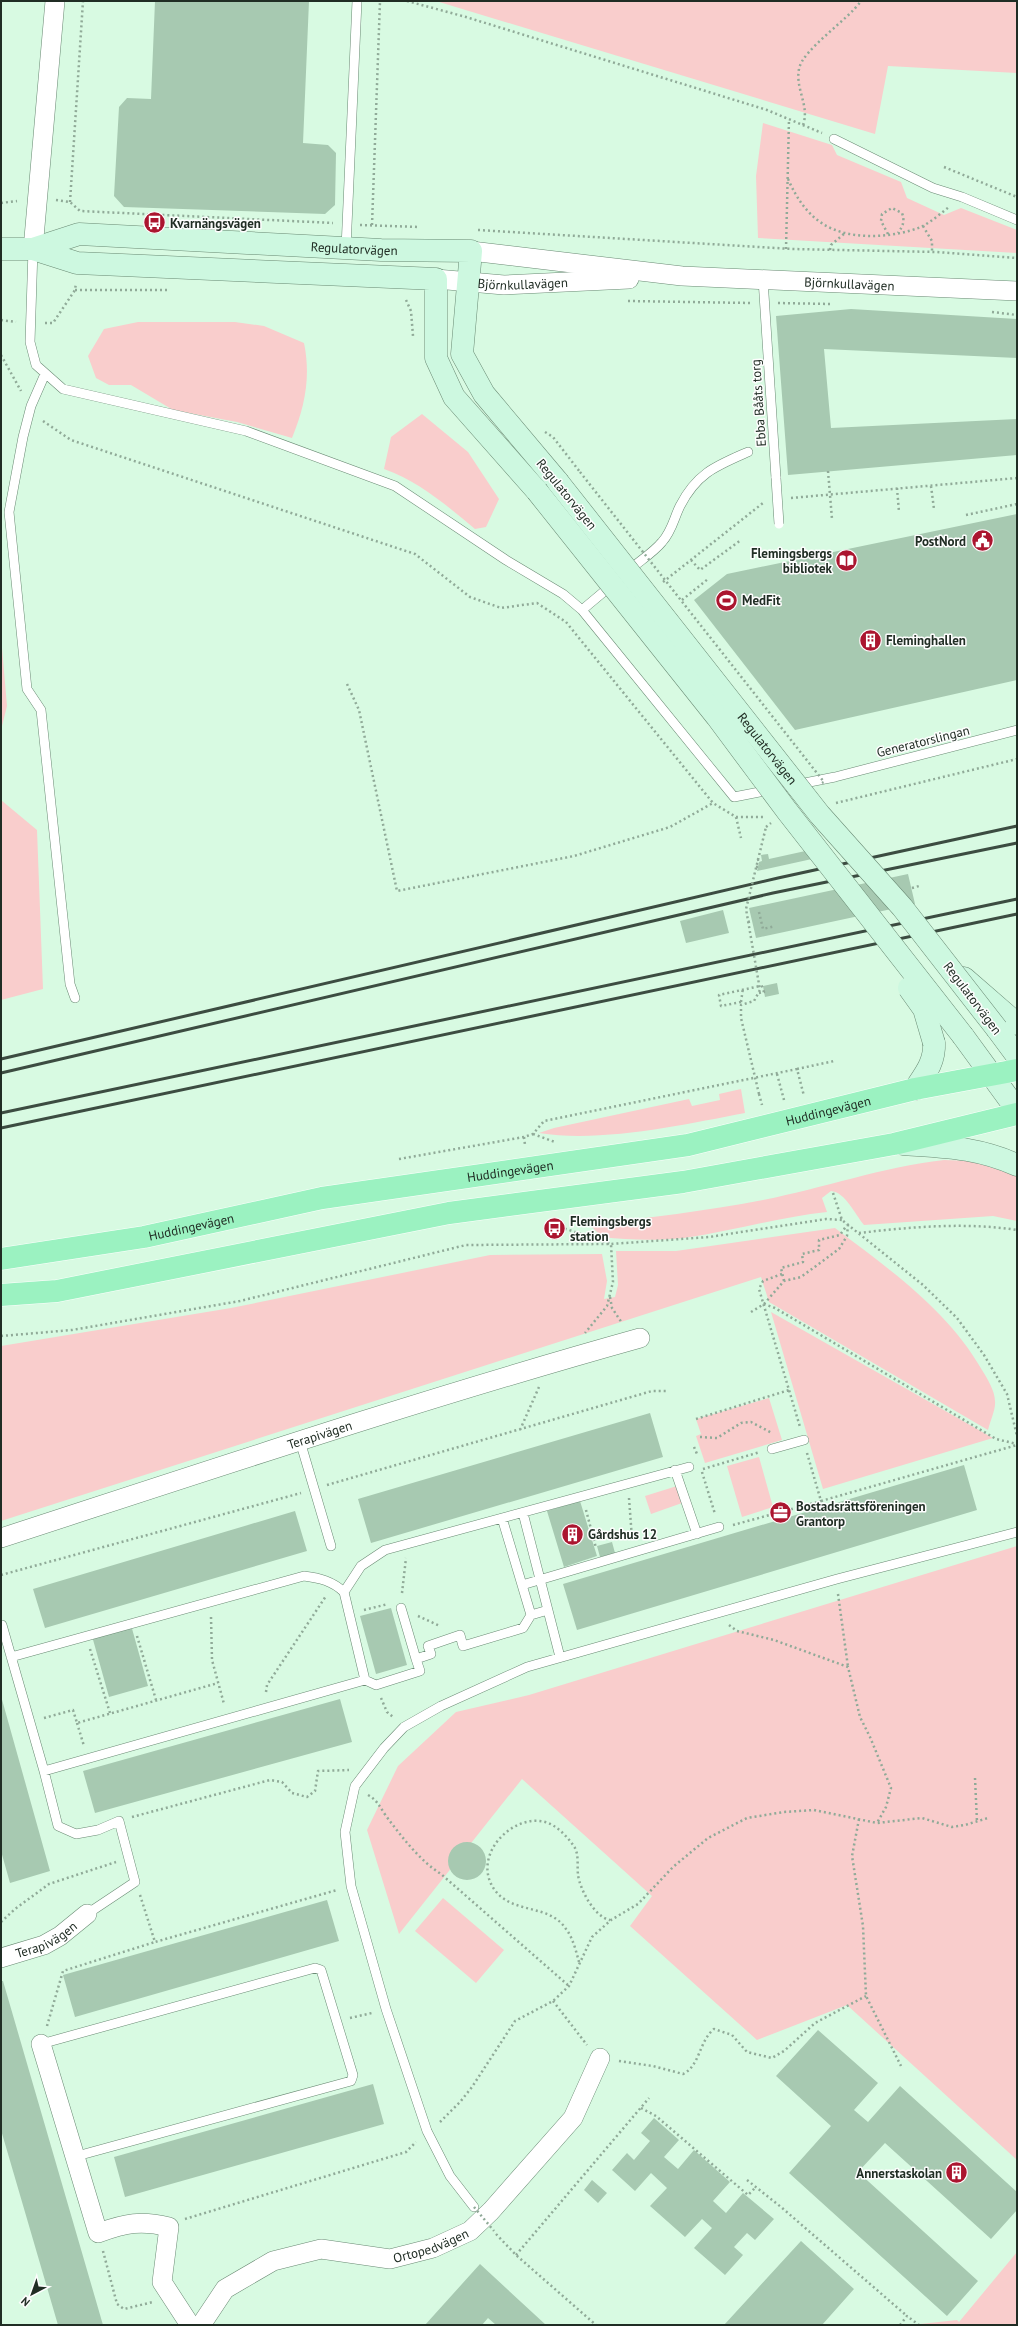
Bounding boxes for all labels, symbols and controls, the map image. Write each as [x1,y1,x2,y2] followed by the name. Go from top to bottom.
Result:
[142,210,168,236] bus stop icon: Kvarnängsvägen
[170,215,261,232] place label: Kvarnängsvägen
[310,238,398,259] street label: Regulatorvägen
[804,273,895,295] street label: Björnkullavägen
[477,274,568,294] street label: Björnkullavägen
[747,359,770,447] street label: Ebba Bååts torg
[533,455,601,533] street label: Regulatorvägen
[969,528,995,554] public building icon: PostNord
[915,533,966,550] place label: PostNord
[751,545,833,577] place label: Flemingsbergs bibliotek
[834,547,860,573] library icon: Flemingsbergs bibliotek
[713,587,739,613] sports icon: MedFit
[742,592,781,609] place label: MedFit
[858,627,884,653] building icon: Fleminghallen
[886,632,966,649] place label: Fleminghallen
[734,709,801,788] street label: Regulatorvägen
[875,722,971,761] street label: Generatorslingan
[940,958,1006,1038] street label: Regulatorvägen
[784,1092,873,1130] street label: Huddingevägen
[466,1157,555,1186] street label: Huddingevägen
[147,1210,236,1245] street label: Huddingevägen
[570,1213,652,1245] place label: Flemingsbergs station
[541,1215,567,1241] bus stop icon: Flemingsbergs station
[285,1417,354,1453] street label: Terapivägen
[796,1498,926,1530] place label: Bostadsrättsföreningen Grantorp
[767,1500,793,1526] office icon: Bostadsrättsföreningen Grantorp
[559,1521,585,1547] building icon: Gårdshus 12
[588,1526,657,1543] place label: Gårdshus 12
[14,1918,81,1962] street label: Terapivägen
[944,2160,970,2186] building icon: Annerstaskolan
[856,2165,942,2182] place label: Annerstaskolan
[391,2225,471,2267] street label: Ortopedvägen
[12,2274,52,2314] north arrow
[18,2294,33,2309] text: N

